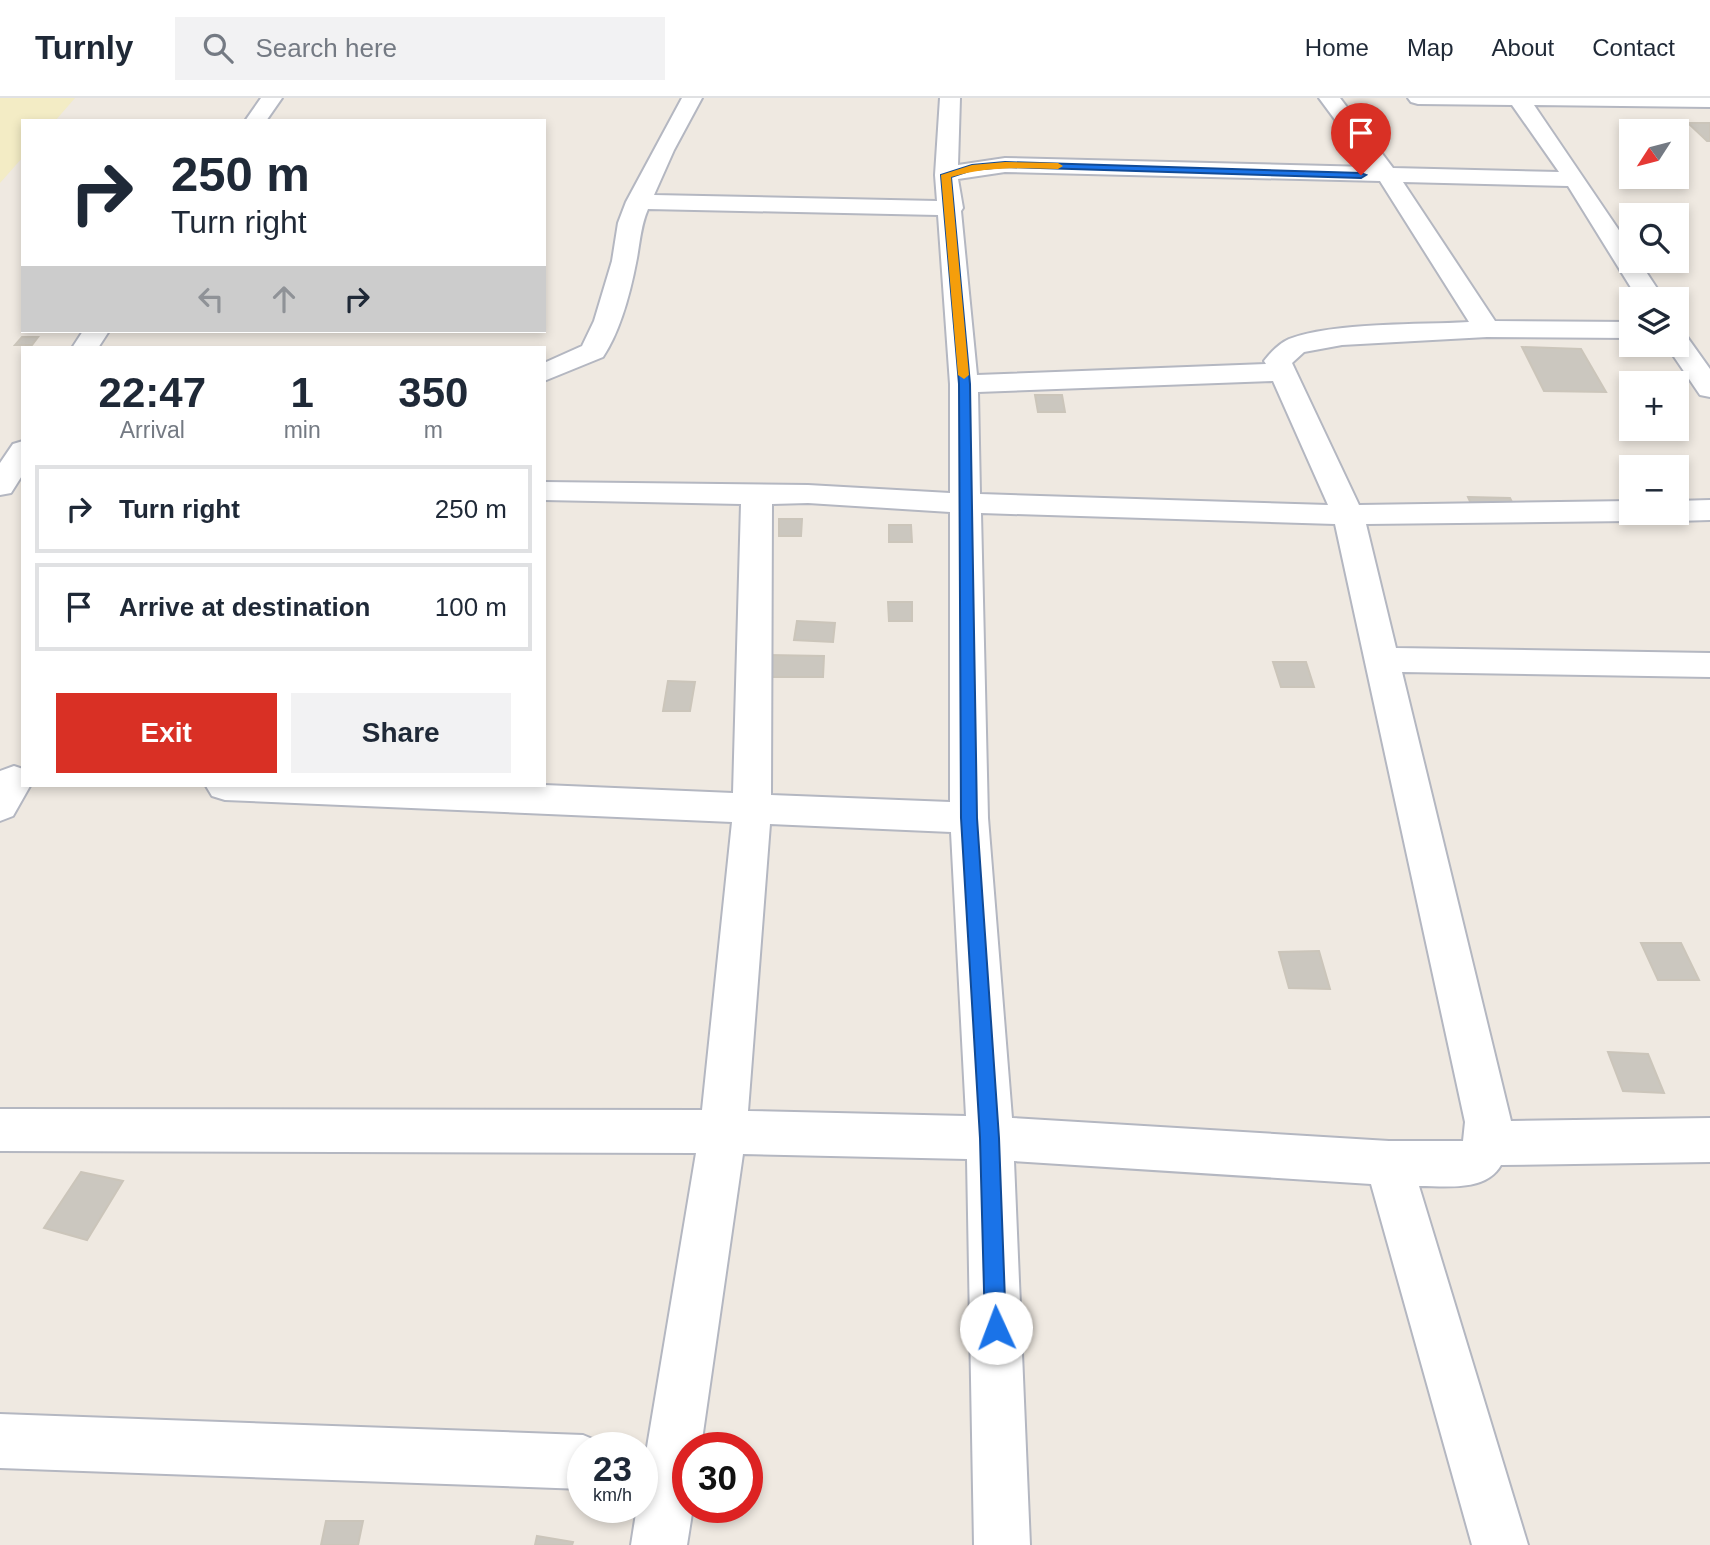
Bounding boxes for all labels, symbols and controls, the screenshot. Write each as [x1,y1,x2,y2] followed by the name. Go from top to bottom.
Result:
[175,17,665,80] search box
[35,29,133,66] text: Turnly
[199,29,237,67] icon: search
[255,33,397,63] text: Search here
[1305,34,1369,61] text: Home
[1407,34,1454,61] text: Map
[1492,34,1554,61] text: About
[1592,34,1675,61] text: Contact
[1331,103,1391,175] pin
[1342,114,1380,152] icon: arrive
[1619,119,1689,189] north arrow
[1619,119,1689,525] map controls
[56,147,147,238] icon: right
[171,147,310,201] text: 250 m
[1619,203,1689,273] button: search
[171,204,307,240] text: Turn right
[192,280,230,318] icon: left
[265,280,303,318] icon: ahead
[338,280,376,318] icon: right
[1619,287,1689,357] button: layers
[99,369,206,416] text: 22:47
[290,369,314,416] text: 1
[398,369,468,416] text: 350
[1619,371,1689,441] button: +
[120,417,185,443] text: Arrival
[284,417,321,443] text: min
[424,417,443,443] text: m
[1619,455,1689,525] button: −
[60,490,98,528] icon: right
[119,494,240,524] text: Turn right
[435,494,507,524] text: 250 m
[60,588,98,626] icon: arrive
[119,592,370,622] text: Arrive at destination
[435,592,507,622] text: 100 m
[56,693,277,773] button: Exit
[291,693,511,773] button: Share
[959,1291,1033,1365] position arrow
[672,1432,763,1523] speed limit sign: 30
[593,1449,632,1488] text: 23
[593,1485,632,1505] text: km/h

